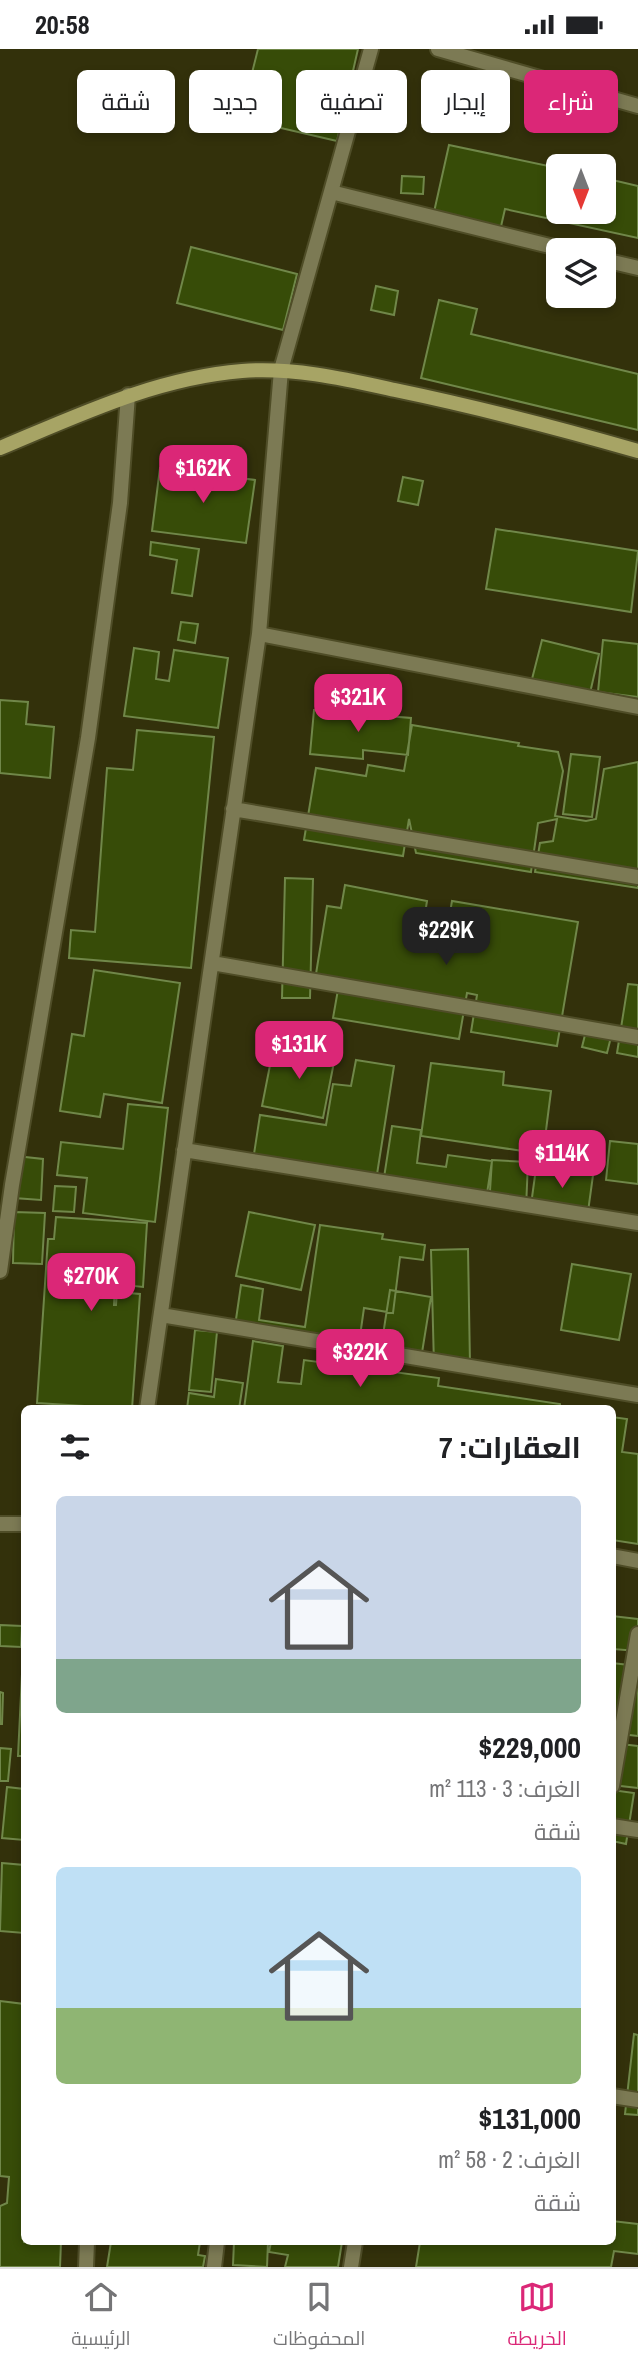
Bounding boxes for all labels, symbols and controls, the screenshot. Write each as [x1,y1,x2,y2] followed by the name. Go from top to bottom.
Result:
[35,7,90,42] text: 20:58
[77,70,175,133] chip: شقة
[189,70,282,133] chip: جديد
[296,70,407,133] chip: تصفية
[421,70,510,133] chip: إيجار
[524,70,618,133] chip: شراء
[546,154,616,224] north arrow
[546,154,616,308] map controls
[546,238,616,308] button: layers
[154,445,252,505] pin: $162K
[175,452,231,483] text: $162K
[309,675,407,734] pin: $321K
[330,681,386,712] text: $321K
[397,907,495,967] pin: $229K
[418,914,474,945] text: $229K
[250,1021,348,1081] pin: $131K
[271,1028,327,1059] text: $131K
[513,1131,611,1190] pin: $114K
[535,1137,589,1168] text: $114K
[42,1253,140,1313] pin: $270K
[63,1260,119,1291] text: $270K
[311,1329,409,1389] pin: $322K
[332,1336,388,1367] text: $322K
[439,1427,581,1467] text: العقارات: 7
[56,1428,94,1466] icon: filters
[256,1542,382,1668] icon: home
[478,1727,581,1767] text: $229,000
[429,1773,581,1804] text: الغرف: 3 · 113 m²
[534,1816,581,1847] text: شقة
[256,1913,382,2039] icon: home
[478,2098,581,2138] text: $131,000
[438,2144,581,2175] text: الغرف: 2 · 58 m²
[534,2187,581,2218] text: شقة
[71,2278,131,2356] tab: الرئيسية
[273,2278,365,2356] tab: المحفوظات
[508,2278,567,2356] tab: الخريطة

